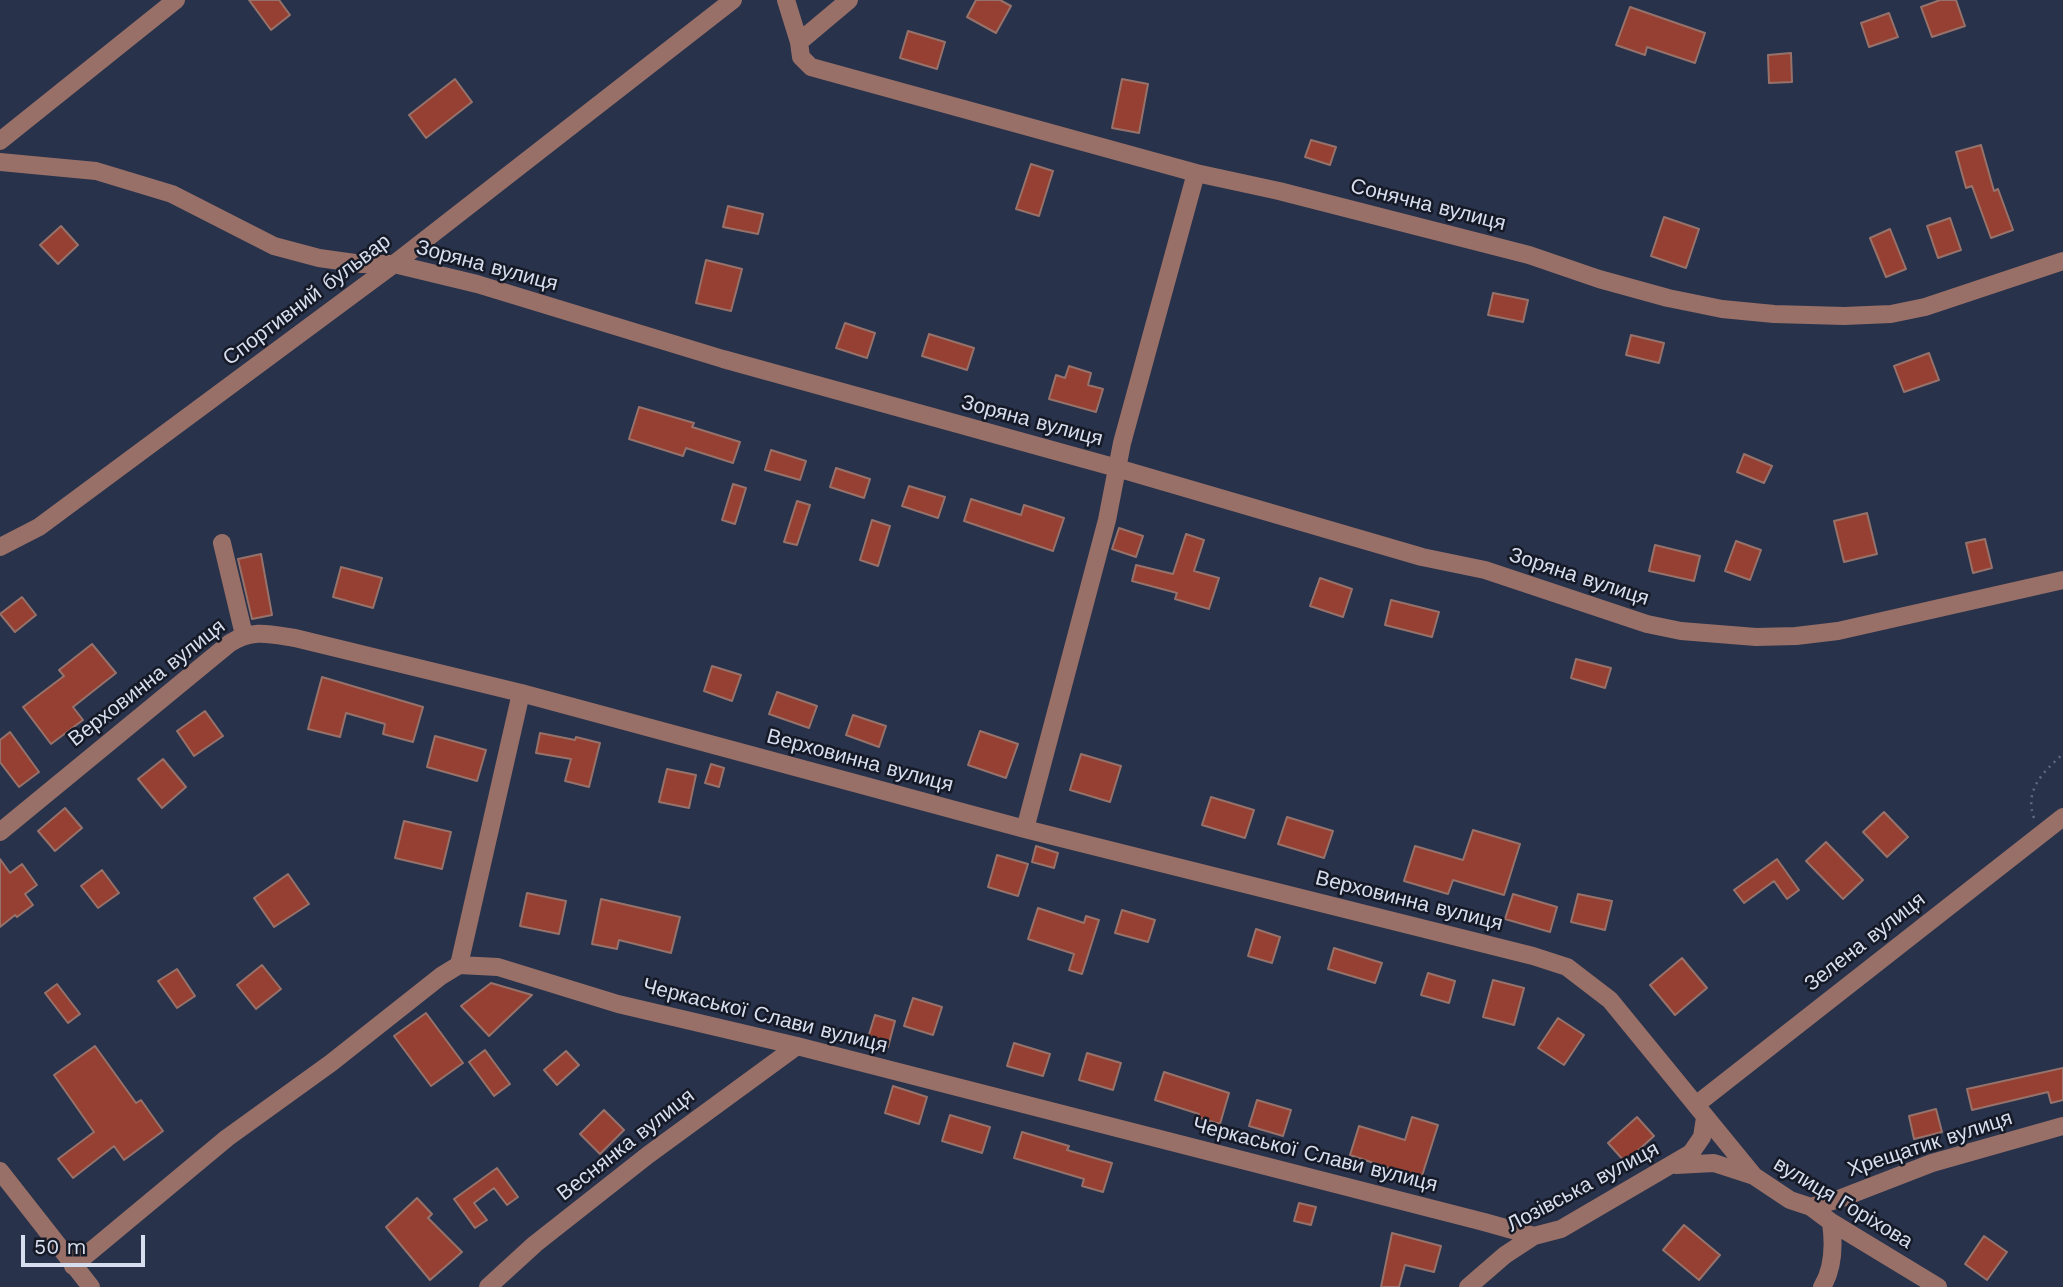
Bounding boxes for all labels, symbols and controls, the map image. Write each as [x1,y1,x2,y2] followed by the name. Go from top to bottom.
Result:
[1348,174,1508,236] street label: Сонячна вулиця
[218,229,396,371] street label: Спортивний бульвар
[413,235,561,297] street label: Зоряна вулиця
[958,390,1106,452] street label: Зоряна вулиця
[1506,542,1652,612] street label: Зоряна вулиця
[64,614,230,752] street label: Верховинна вулиця
[764,724,956,798] street label: Верховинна вулиця
[1313,866,1505,936] street label: Верховинна вулиця
[1800,887,1930,997] street label: Зелена вулиця
[640,973,890,1059] street label: Черкаської Слави вулиця
[552,1084,700,1206] street label: Веснянка вулиця
[1844,1105,2016,1183] street label: Хрещатик вулиця
[1190,1112,1440,1198] street label: Черкаської Слави вулиця
[1503,1136,1663,1238] street label: Лозівська вулиця
[1769,1152,1917,1254] street label: вулиця Горіхова
[24,1220,149,1264] scale bar
[34,1234,86,1259] text: 50 m

